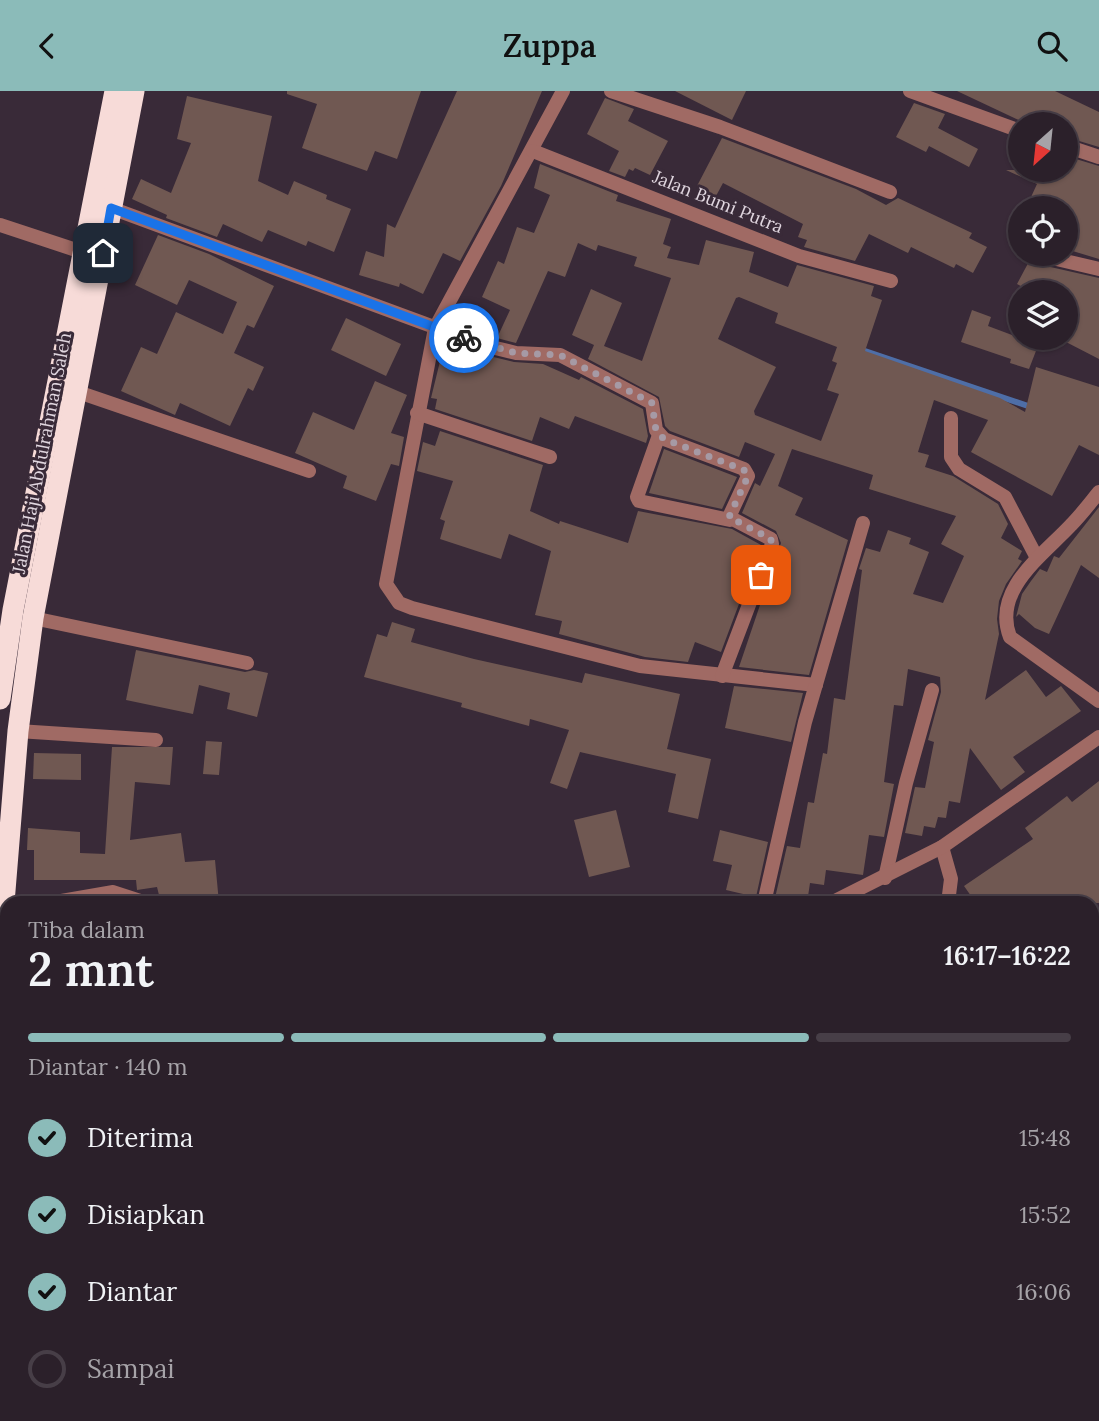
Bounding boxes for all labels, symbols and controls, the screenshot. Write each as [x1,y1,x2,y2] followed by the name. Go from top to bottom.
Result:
[503,25,596,66] text: Zuppa
[28,27,66,65] icon: back
[1033,27,1071,65] icon: search
[1008,112,1078,182] north arrow
[1008,112,1078,350] map controls
[649,164,787,238] street label: Jalan Bumi Putra
[1008,196,1078,266] button: locate
[73,223,133,283] pin
[84,234,122,272] icon: home
[1008,280,1078,350] button: layers
[429,303,499,373] courier
[445,319,483,357] icon: bike
[7,330,76,576] street label: Jalan Haji Abdulrahman Saleh
[731,545,791,605] pin
[742,556,780,594] icon: bag
[28,915,145,944] text: Tiba dalam
[943,939,1071,972] text: 16:17–16:22
[28,940,154,999] text: 2 mnt
[28,1052,188,1081] text: Diantar · 140 m
[28,1119,66,1157] icon: check
[87,1121,193,1154] text: Diterima
[1019,1123,1071,1152] text: 15:48
[28,1196,66,1234] icon: check
[87,1198,205,1231] text: Disiapkan
[1019,1200,1071,1229] text: 15:52
[28,1273,66,1311] icon: check
[87,1275,177,1308] text: Diantar
[1016,1277,1071,1306] text: 16:06
[87,1352,175,1385] text: Sampai

